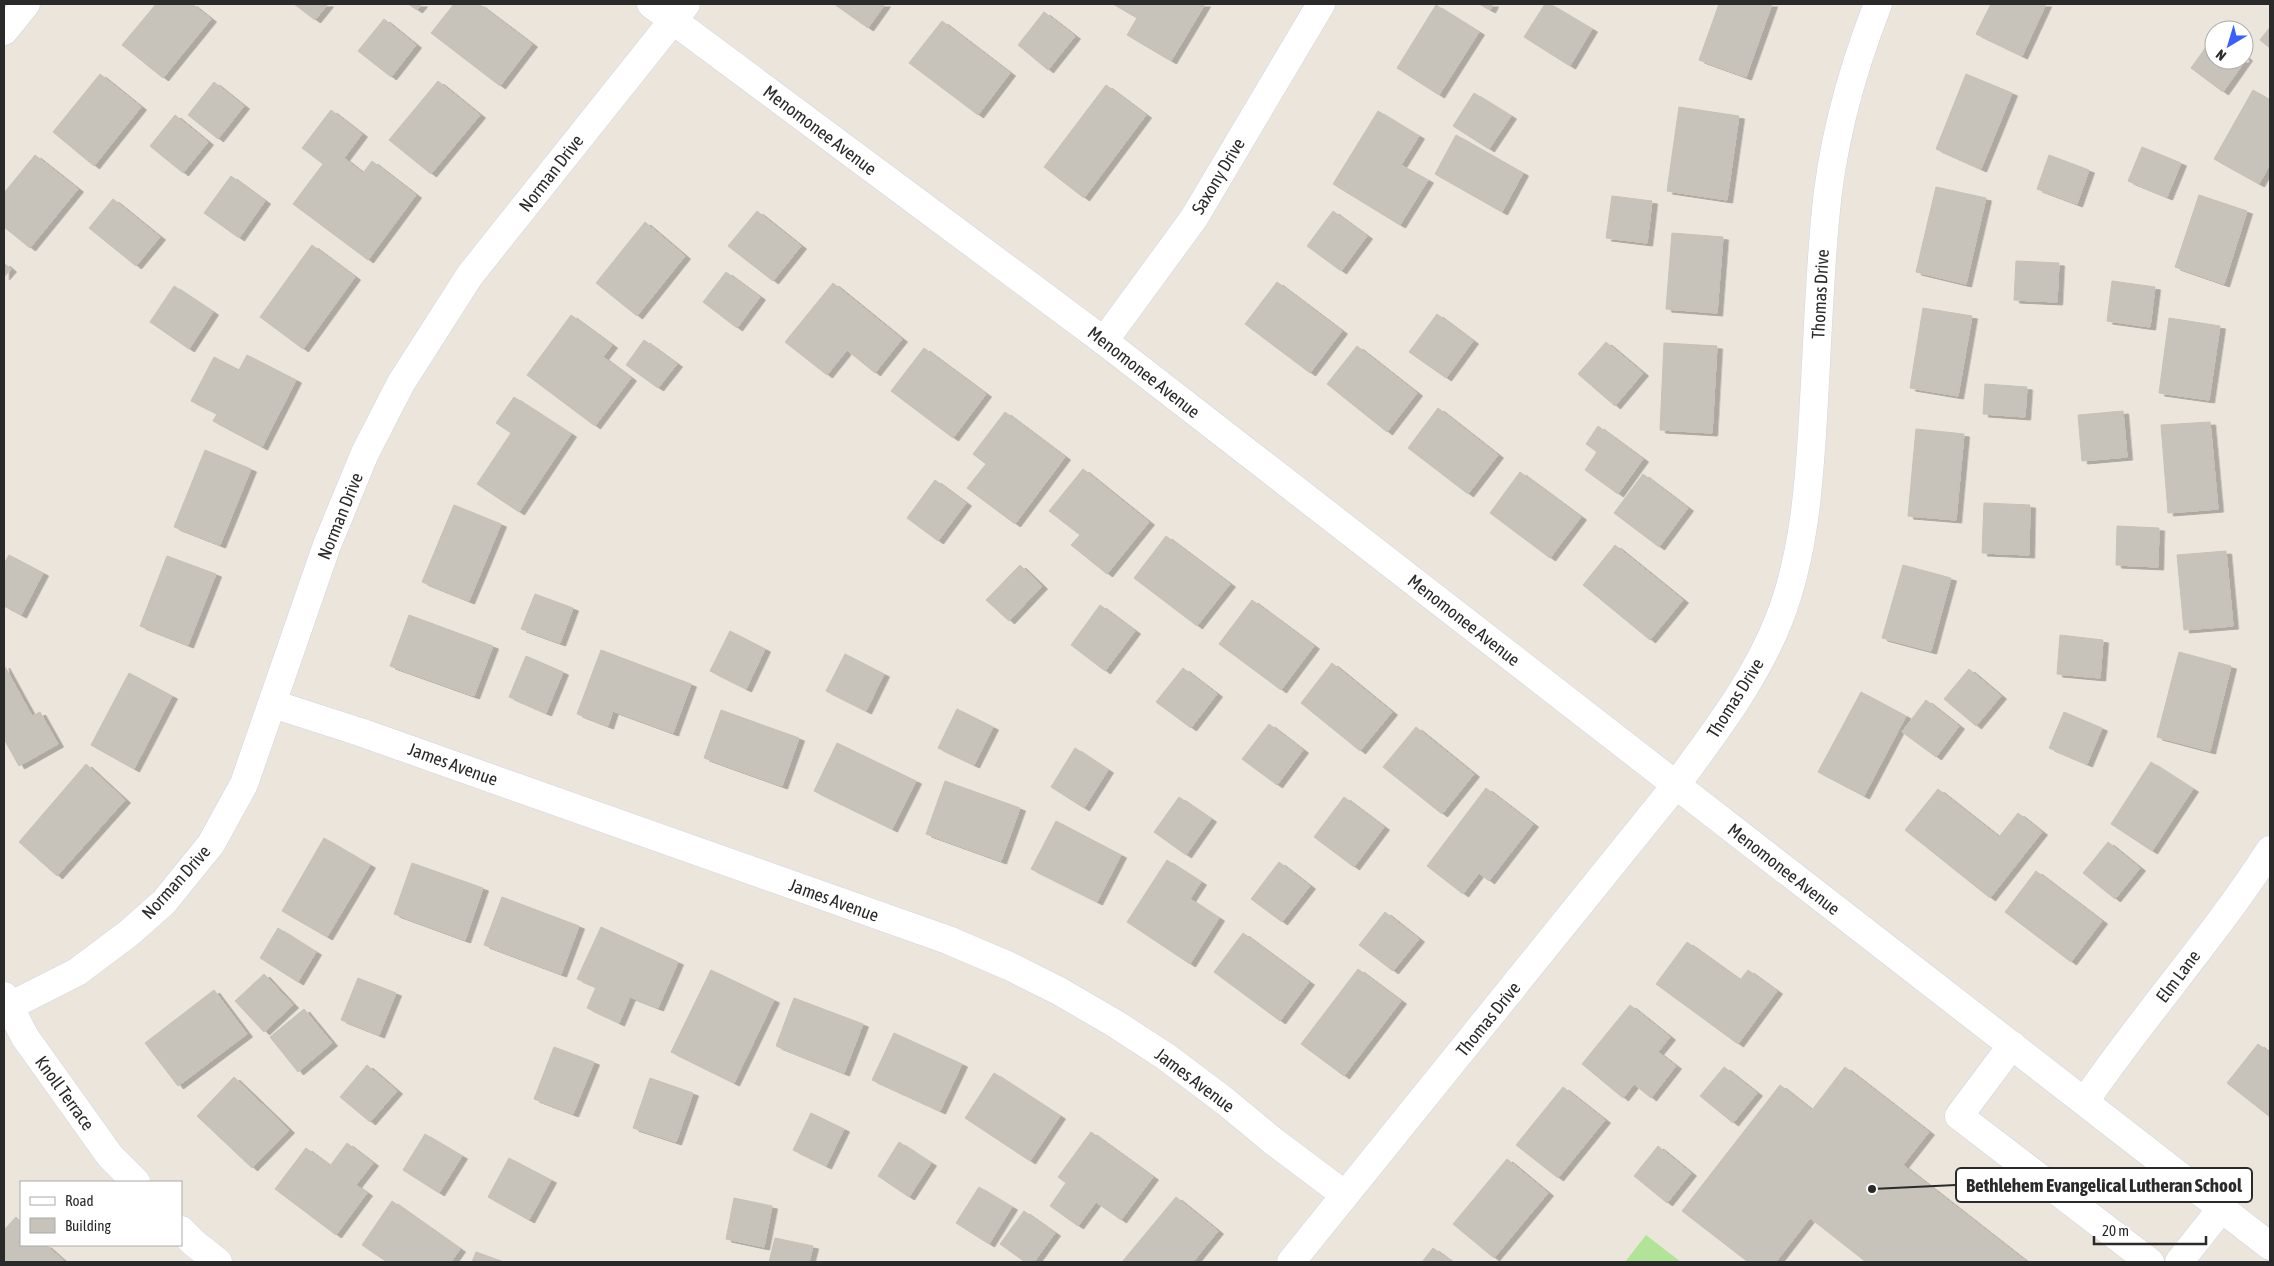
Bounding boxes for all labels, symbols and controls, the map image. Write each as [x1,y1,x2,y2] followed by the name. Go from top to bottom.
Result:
[2204,20,2254,70] north arrow
[2213,46,2229,64] text: N
[759,81,881,179] street label: Menomonee Avenue
[514,130,588,216] street label: Norman Drive
[1187,134,1249,218] street label: Saxony Drive
[1807,249,1833,339] street label: Thomas Drive
[1084,322,1204,422] street label: Menomonee Avenue
[313,469,367,563] street label: Norman Drive
[1404,570,1524,670] street label: Menomonee Avenue
[1702,654,1768,742] street label: Thomas Drive
[405,738,501,790] street label: James Avenue
[1724,819,1844,919] street label: Menomonee Avenue
[137,841,215,923] street label: Norman Drive
[786,874,882,926] street label: James Avenue
[2152,946,2204,1006] street label: Elm Lane
[1452,977,1524,1061] street label: Thomas Drive
[1151,1043,1239,1117] street label: James Avenue
[31,1052,99,1134] street label: Knoll Terrace
[1956,1168,2252,1202] callout: Bethlehem Evangelical Lutheran School
[1966,1174,2243,1196] text: Bethlehem Evangelical Lutheran School
[20,1181,182,1246] legend
[65,1192,94,1209] text: Road
[2094,1214,2206,1246] scale bar
[65,1217,111,1234] text: Building
[2102,1222,2129,1239] text: 20 m

